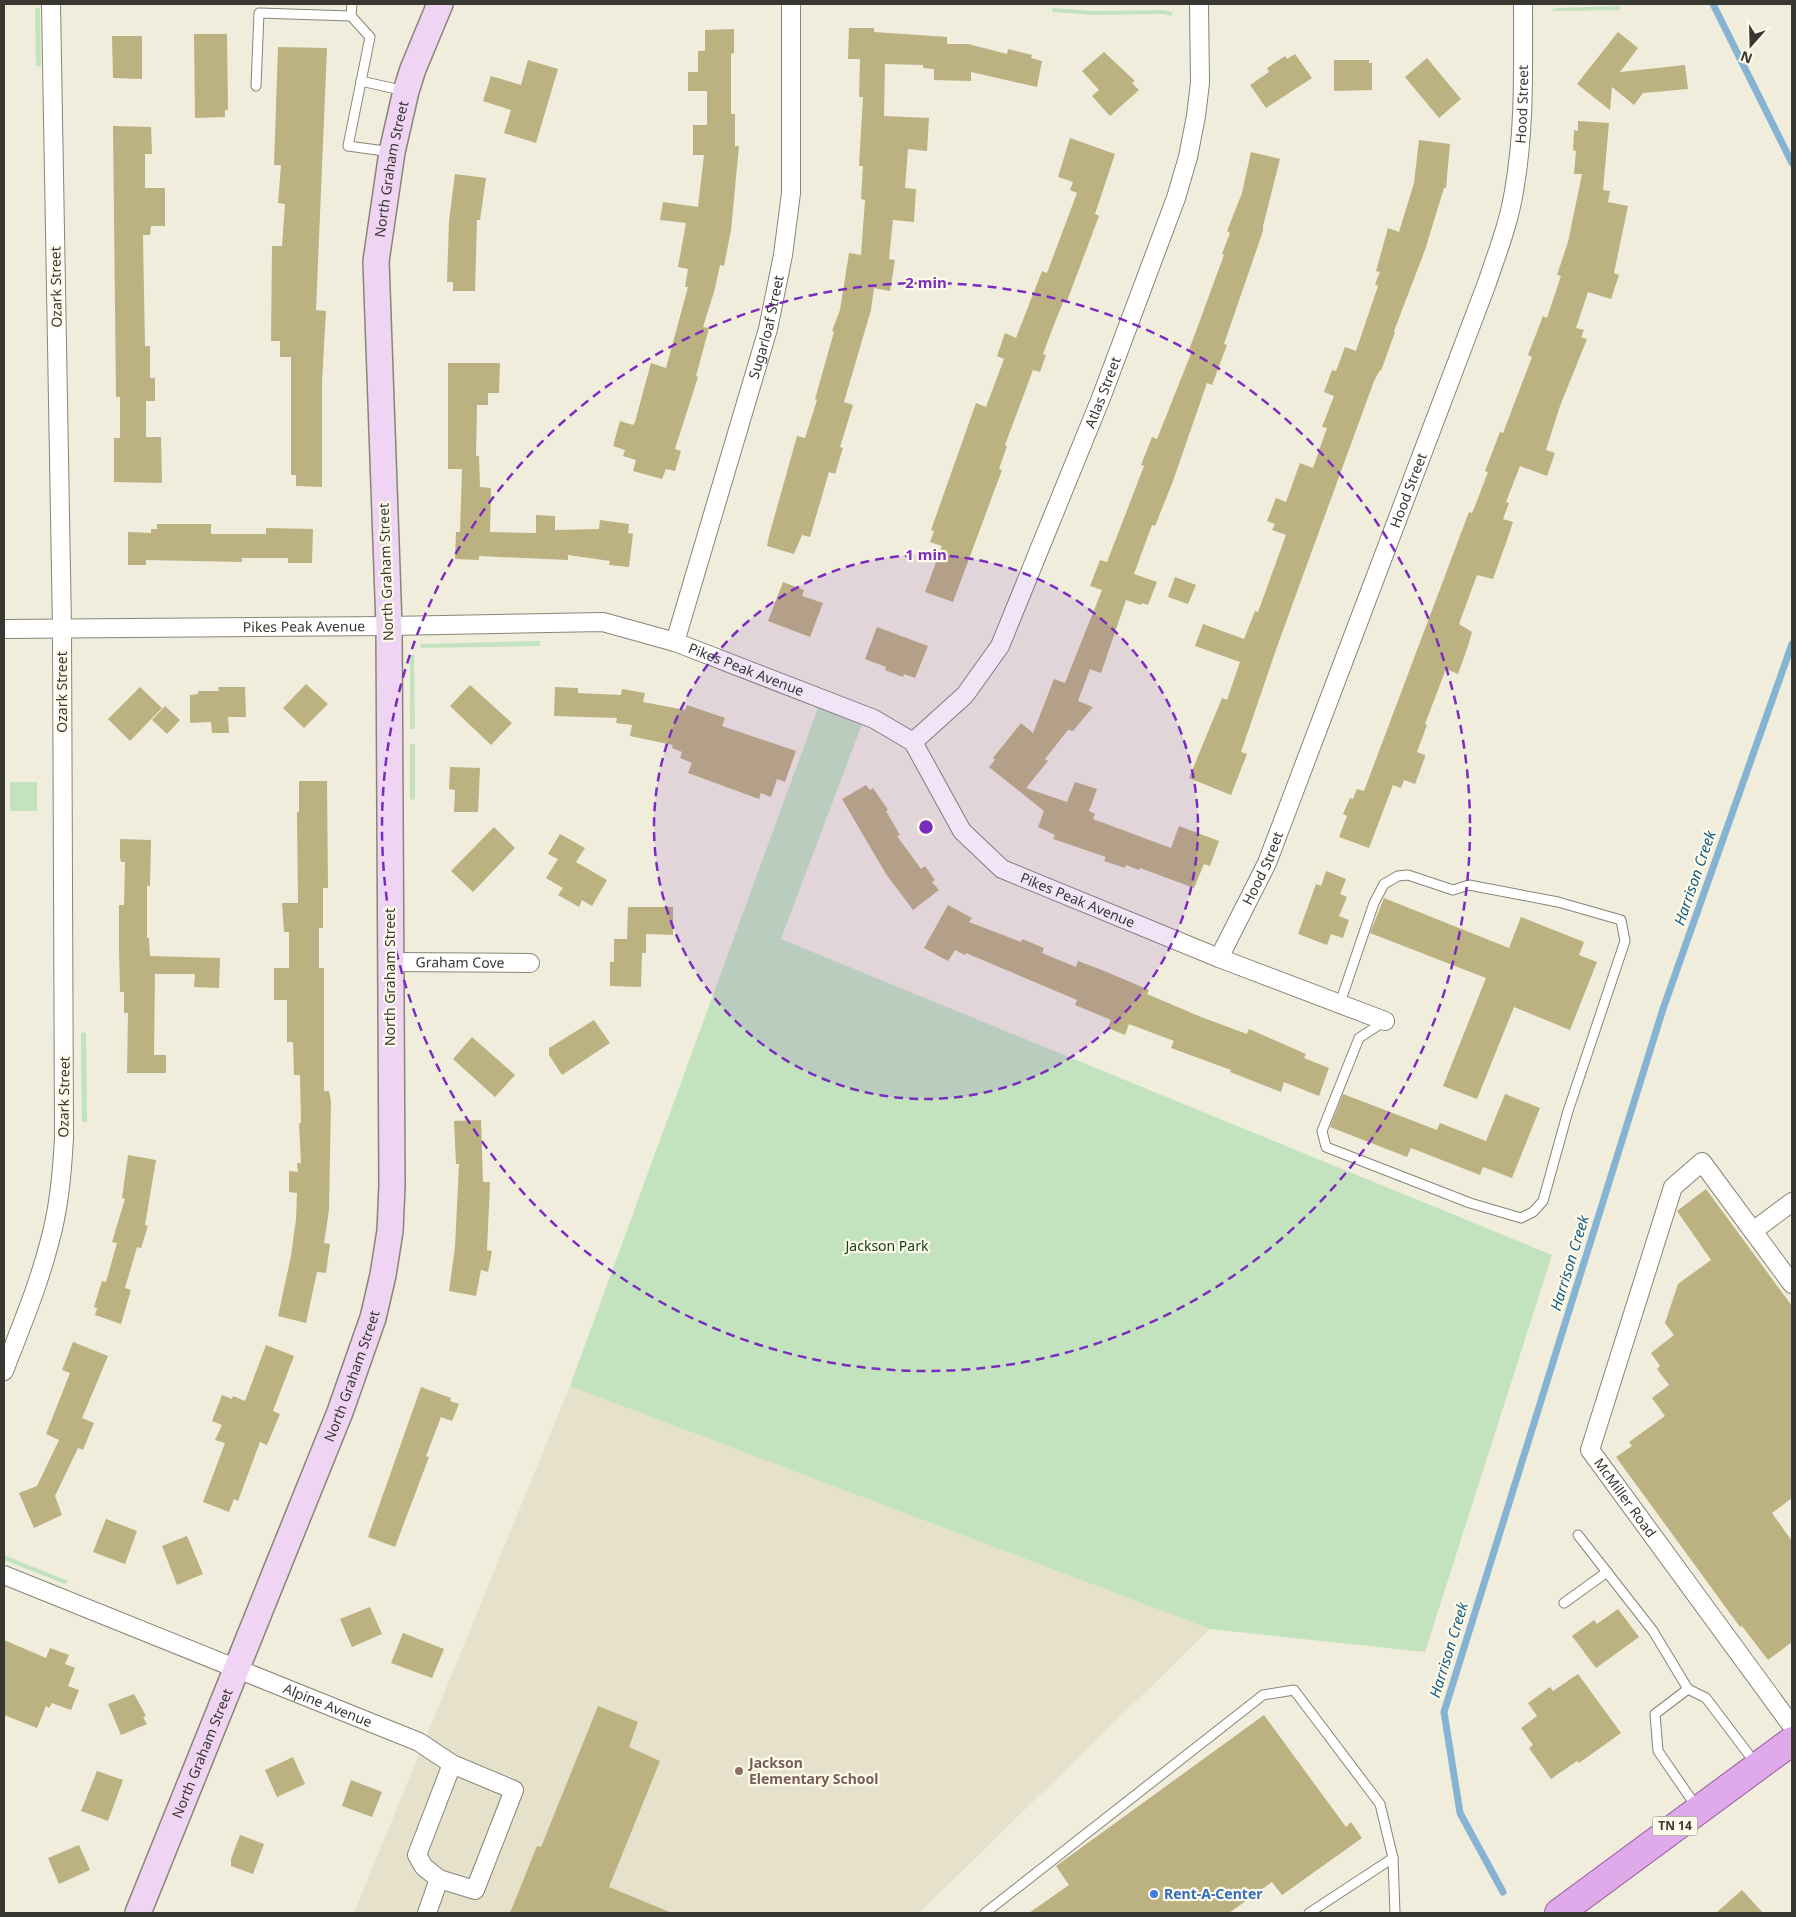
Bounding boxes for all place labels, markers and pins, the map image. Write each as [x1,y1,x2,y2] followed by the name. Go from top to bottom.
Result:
[917,818,935,836] centre of rings
[747,1753,879,1788] place label: Jackson Elementary School
[733,1765,745,1777] marker: Jackson Elementary School
[1164,1884,1263,1903] place label: Rent-A-Center
[1148,1888,1160,1900] marker: Rent-A-Center

